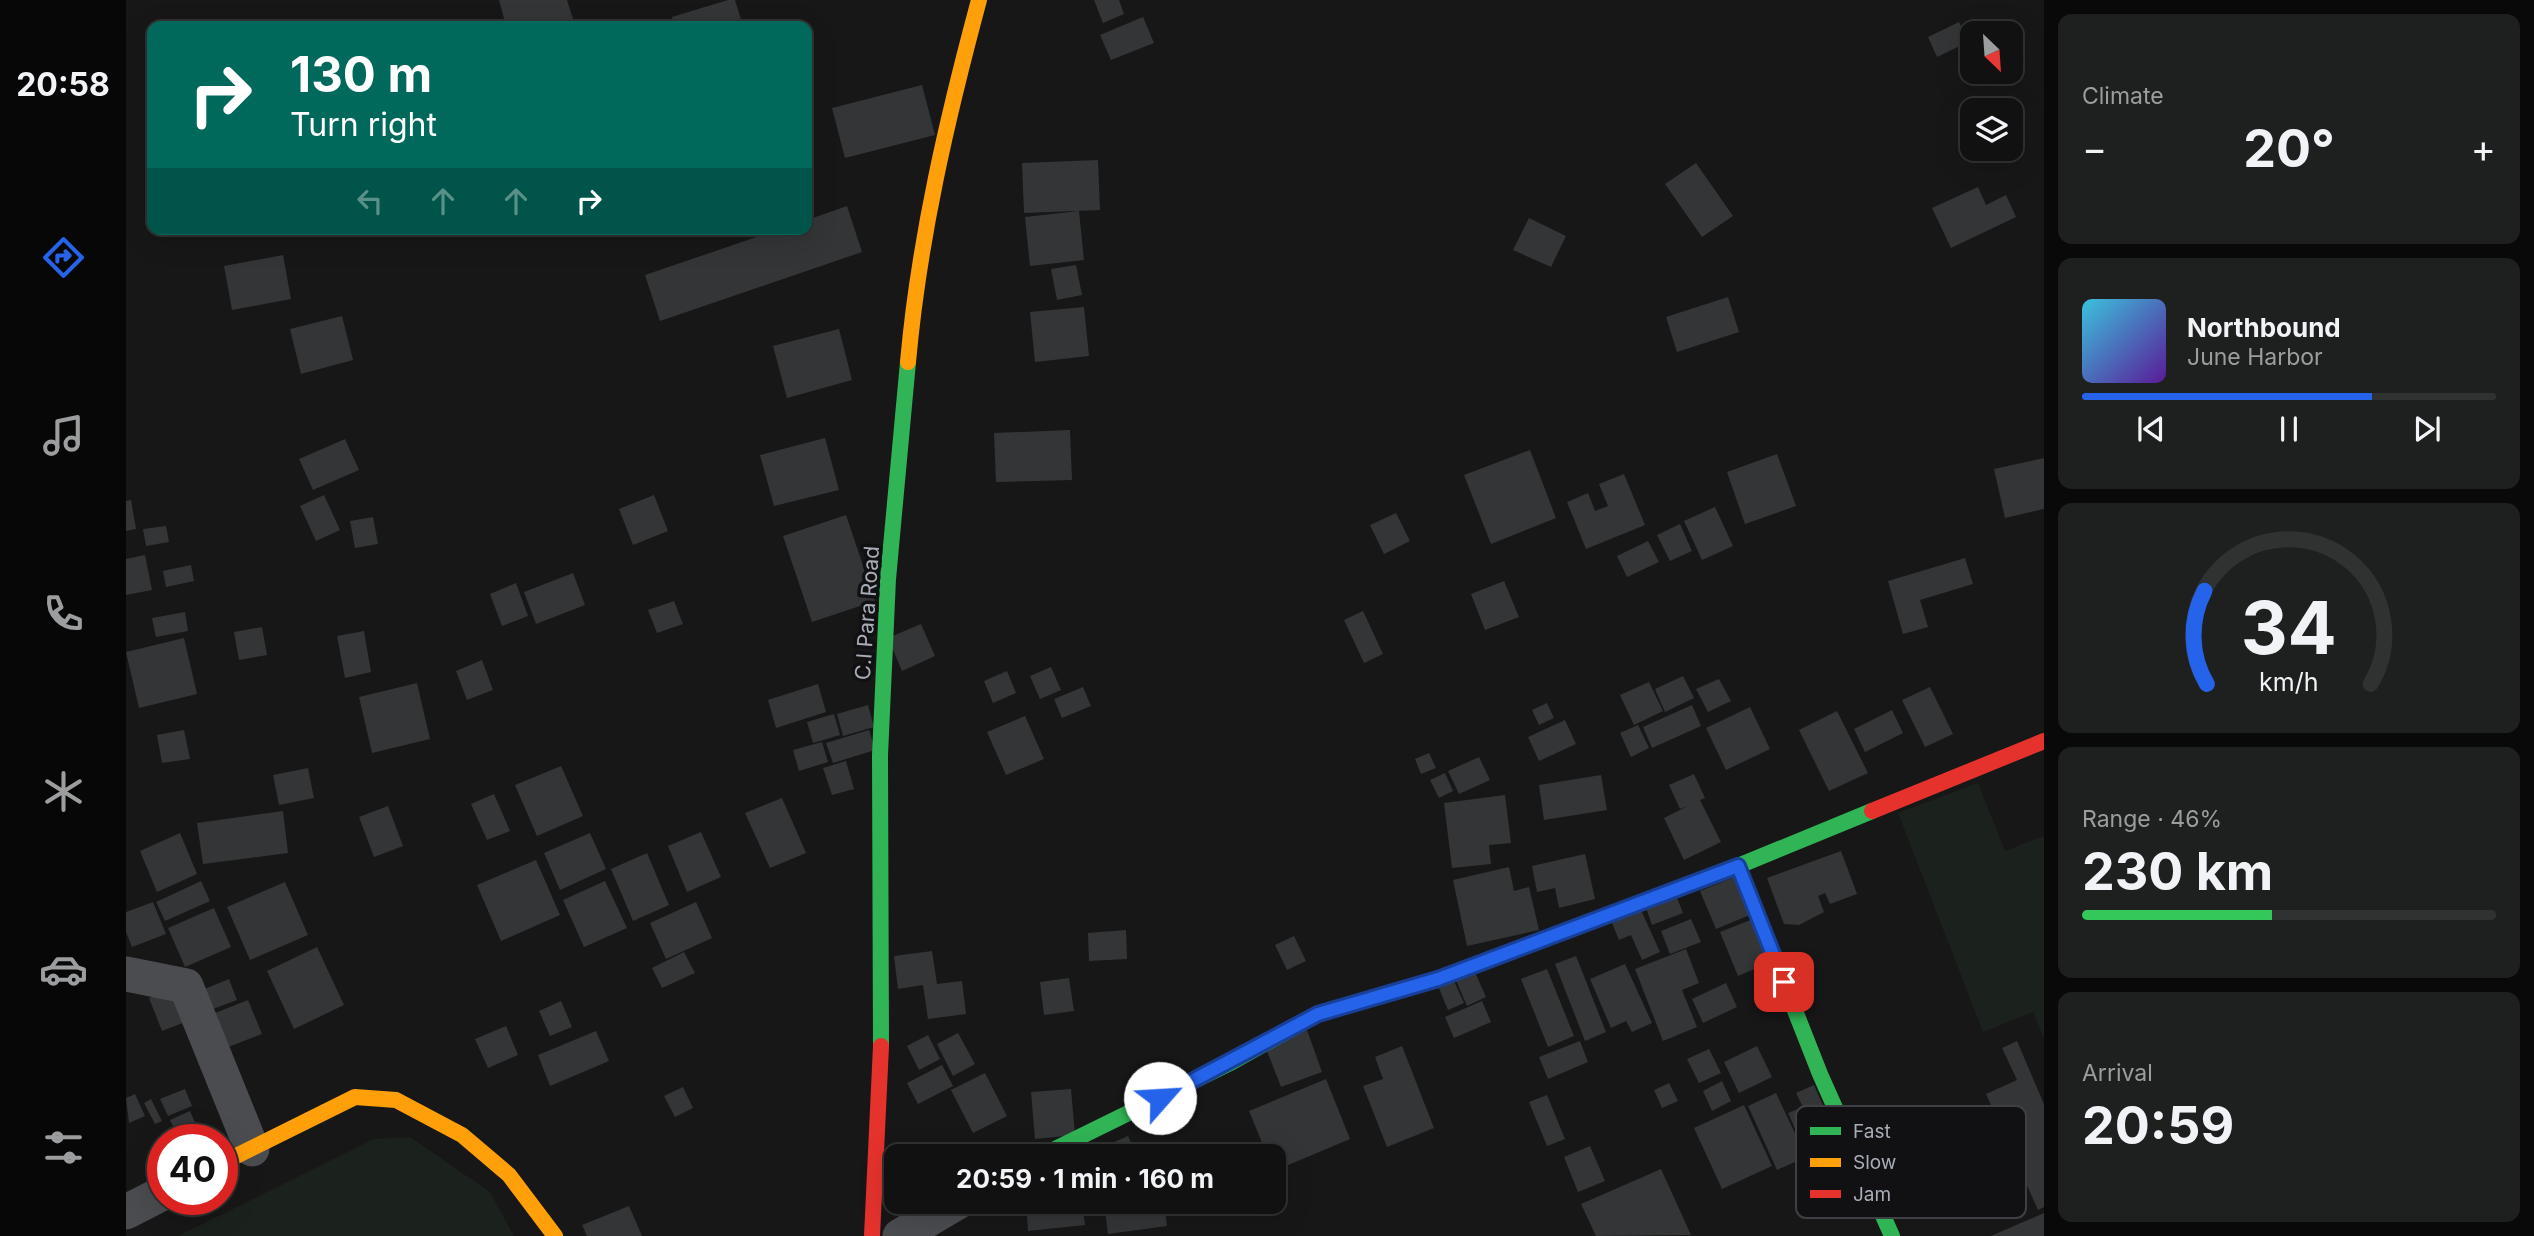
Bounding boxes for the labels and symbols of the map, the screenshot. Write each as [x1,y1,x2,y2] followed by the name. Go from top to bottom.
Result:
[1960,21,2023,84] north arrow
[850,545,884,681] street label: C.I Para Road
[1754,952,1814,1012] pin
[1123,1061,1197,1135] position arrow
[1796,1106,2026,1218] legend
[1853,1120,1891,1143] text: Fast
[147,1124,238,1215] speed limit sign: 40
[1853,1151,1896,1174] text: Slow
[1853,1183,1891,1206] text: Jam

